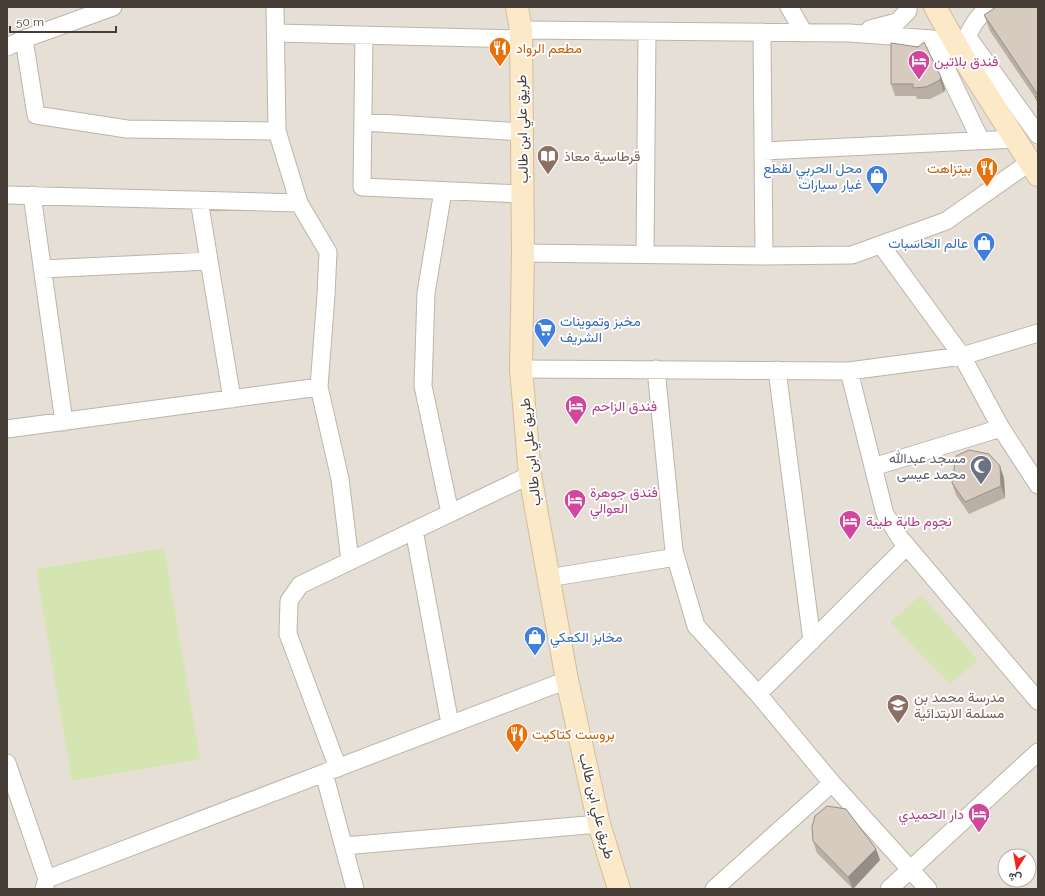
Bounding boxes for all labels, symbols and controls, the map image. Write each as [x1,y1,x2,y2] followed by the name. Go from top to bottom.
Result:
[10,8,116,34] scale bar
[16,15,44,29] text: 50 m
[487,35,513,68] restaurant icon: مطعم الرواد
[516,40,582,57] place label: مطعم الرواد
[906,48,932,81] hotel icon: فندق بلاتين
[934,53,998,70] place label: فندق بلاتين
[513,75,535,183] street label: طريق علي ابن طالب
[535,143,561,176] library icon: قرطاسية معاذ
[564,148,640,165] place label: قرطاسية معاذ
[974,155,1000,188] restaurant icon: بيتزاهت
[763,160,862,193] place label: محل الحربي لقطع غيار سيارات
[927,160,972,177] place label: بيتزاهت
[864,163,890,196] shop icon: محل الحربي لقطع غيار سيارات
[971,230,997,263] shop icon: عالم الحاسبات
[888,235,968,252] place label: عالم الحاسبات
[560,313,641,346] place label: مخبز وتموينات الشريف
[532,316,558,349] supermarket icon: مخبز وتموينات الشريف
[563,393,589,426] hotel icon: فندق الزاحم
[516,397,548,507] street label: طريق علي ابن طالب
[592,398,657,415] place label: فندق الزاحم
[889,450,966,483] place label: مسجد عبدالله محمد عيسى
[968,453,994,486] mosque icon: مسجد عبدالله محمد عيسى
[590,484,658,520] place label: فندق جوهرة العوالي
[562,487,588,520] hotel icon: فندق جوهرة العوالي
[837,508,863,541] hotel icon: نجوم طابة طيبة
[866,513,952,530] place label: نجوم طابة طيبة
[522,624,548,657] shop icon: مخابز الكعكي
[550,629,622,649] place label: مخابز الكعكي
[914,689,1005,722] place label: مدرسة محمد بن مسلمة الابتدائية
[885,692,911,725] school or university icon: مدرسة محمد بن مسلمة الابتدائية
[504,721,530,754] restaurant icon: بروست كتاكيت
[532,726,615,743] place label: بروست كتاكيت
[572,751,618,862] street label: طريق علي ابن طالب
[966,801,992,834] hotel icon: دار الحميدي
[898,806,964,826] place label: دار الحميدي
[997,848,1037,888] north arrow
[1007,870,1023,885] text: ش

